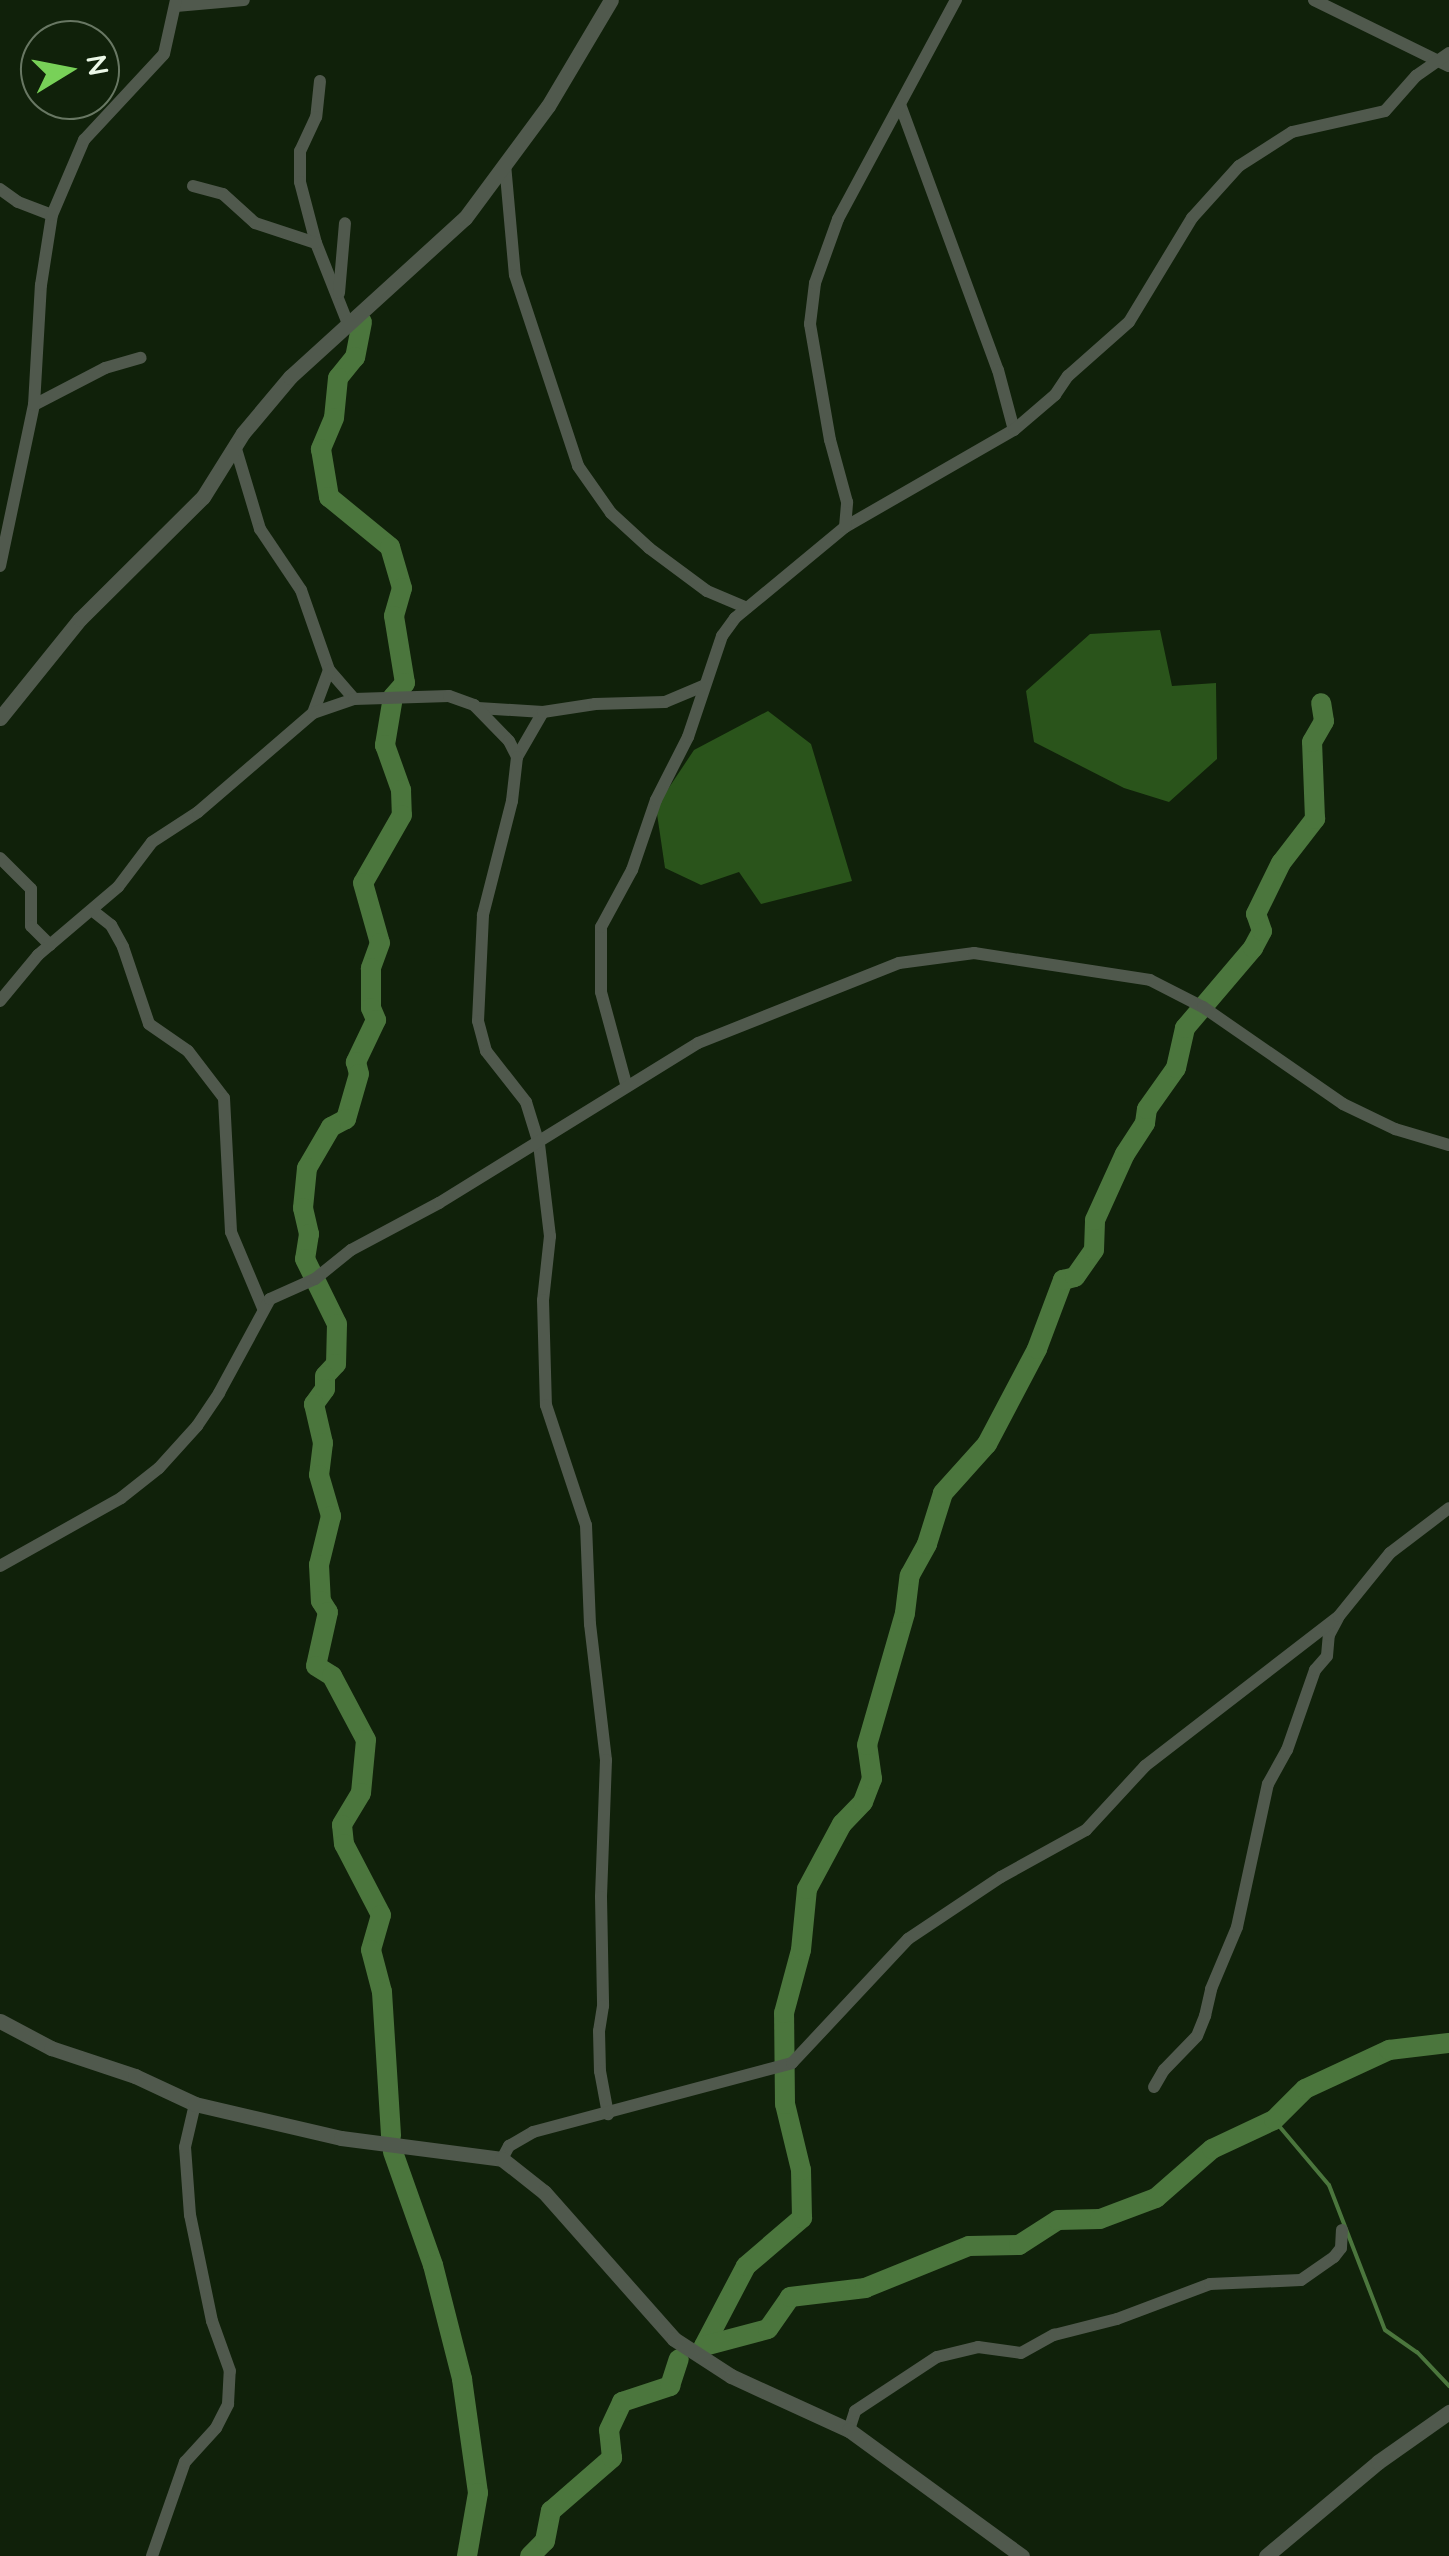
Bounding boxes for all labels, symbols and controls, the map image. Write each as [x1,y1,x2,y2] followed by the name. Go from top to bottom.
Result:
[20,20,120,120] north arrow
[79,52,117,78] text: N

